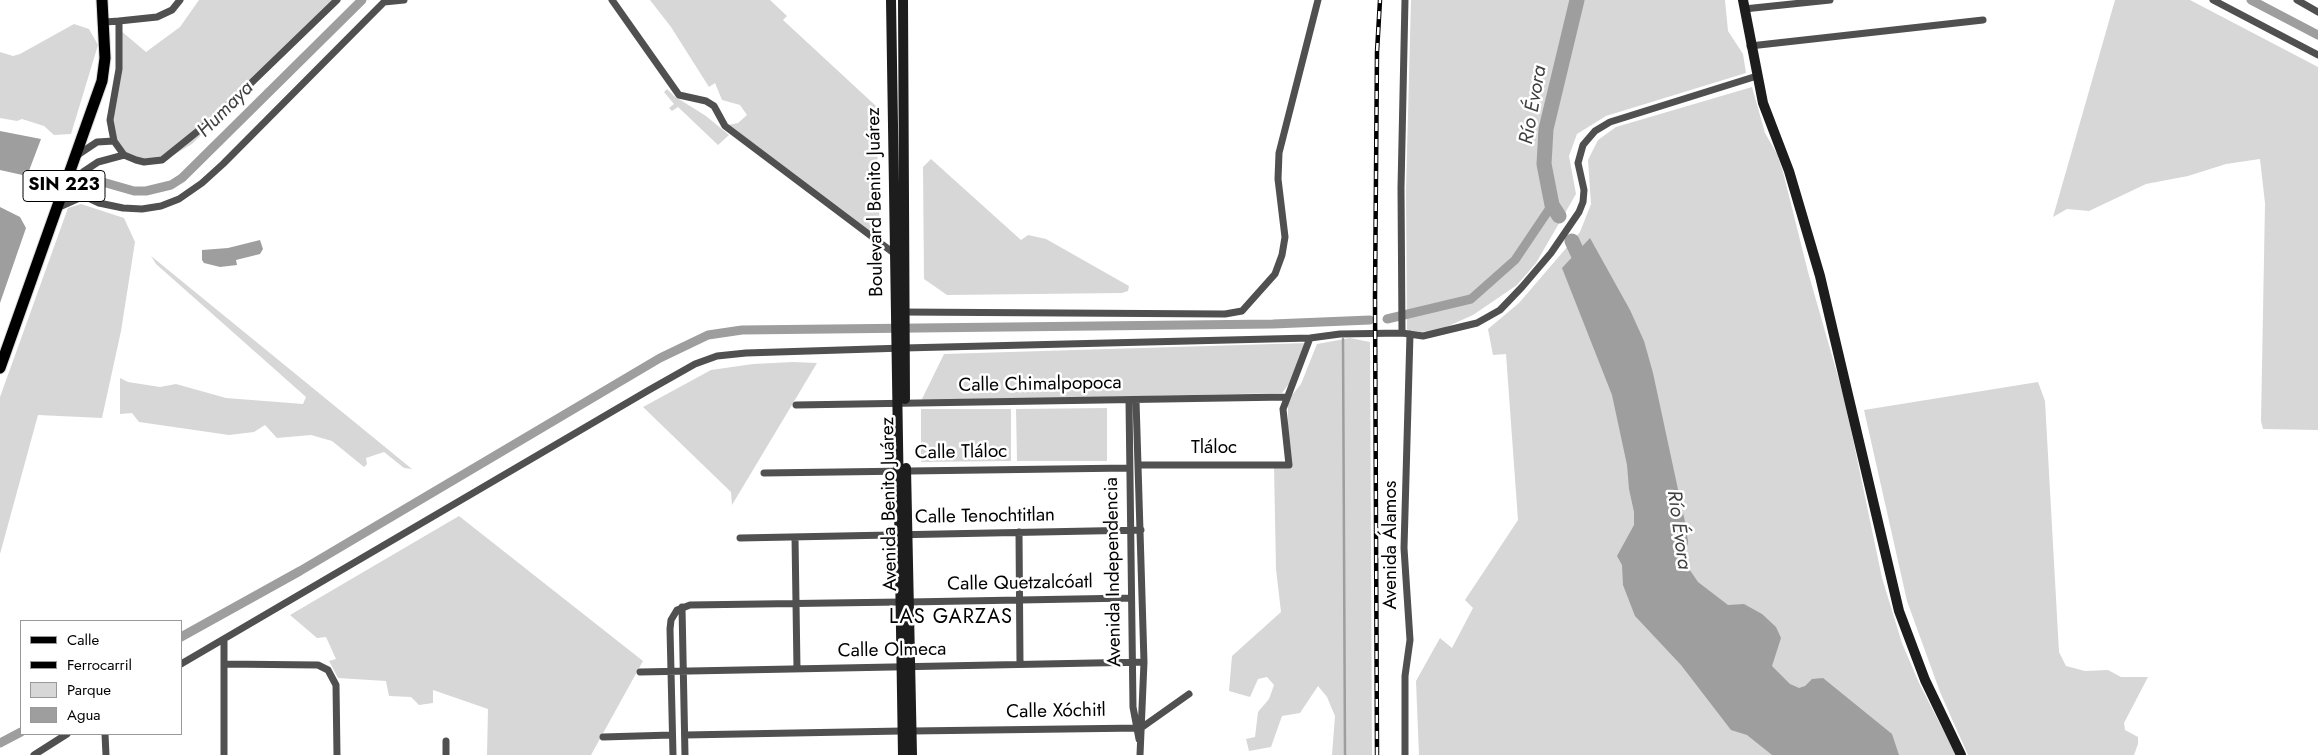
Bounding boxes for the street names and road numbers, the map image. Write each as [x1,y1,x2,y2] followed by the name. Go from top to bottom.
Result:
[863,107,889,297] street label: Boulevard Benito Juárez
[23,170,105,202] road number: SIN 223
[958,372,1122,398] street label: Calle Chimalpopoca
[877,417,903,591] street label: Avenida Benito Juárez
[1191,437,1237,459] street label: Tláloc
[914,441,1008,465] street label: Calle Tláloc
[1101,477,1127,667] street label: Avenida Independencia
[1380,481,1402,609] street label: Avenida Álamos
[915,504,1055,530] street label: Calle Tenochtitlan
[947,571,1093,597] street label: Calle Quetzalcóatl
[838,639,946,663] street label: Calle Olmeca
[1006,700,1106,724] street label: Calle Xóchitl

